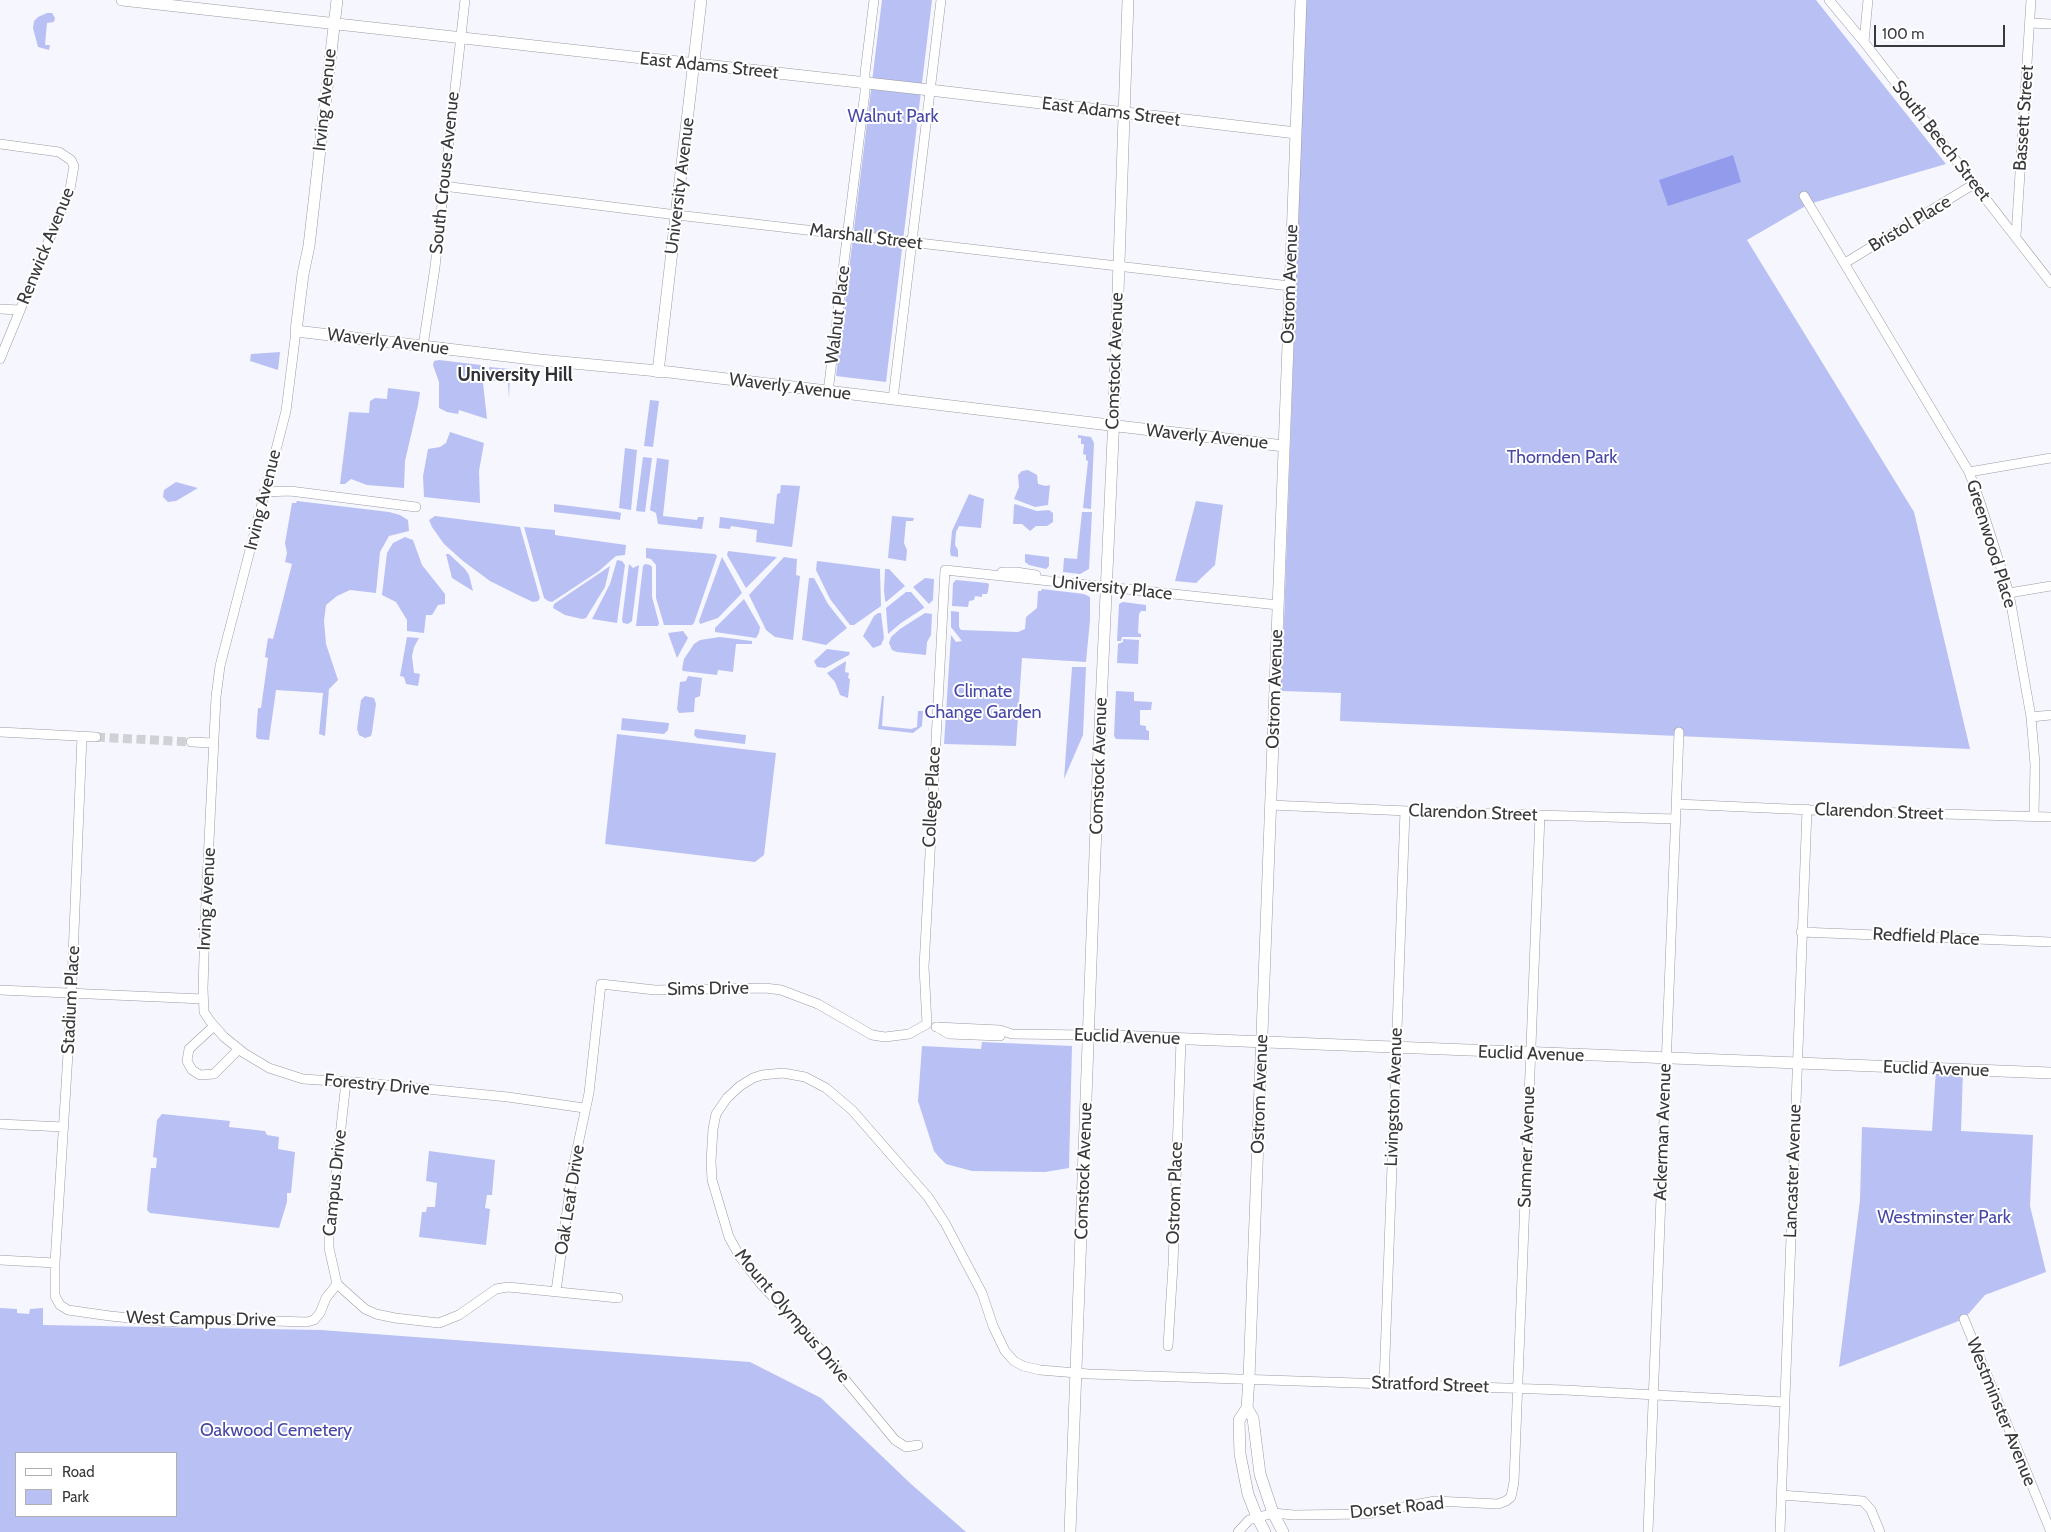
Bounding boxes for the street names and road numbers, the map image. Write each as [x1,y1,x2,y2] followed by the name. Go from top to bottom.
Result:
[309,48,341,152] street label: Irving Avenue
[639,48,779,84] street label: East Adams Street
[2010,64,2038,172] street label: Bassett Street
[1887,76,1995,206] street label: South Beech Street
[426,91,464,255] street label: South Crouse Avenue
[1041,93,1181,131] street label: East Adams Street
[661,116,699,256] street label: University Avenue
[13,185,79,307] street label: Renwick Avenue
[1865,191,1955,257] street label: Bristol Place
[808,219,924,255] street label: Marshall Street
[1277,224,1303,344] street label: Ostrom Avenue
[821,264,855,366] street label: Walnut Place
[1102,292,1128,430] street label: Comstock Avenue
[326,324,450,360] street label: Waverly Avenue
[728,369,852,405] street label: Waverly Avenue
[1145,420,1269,454] street label: Waverly Avenue
[240,447,286,553] street label: Irving Avenue
[1961,477,2021,611] street label: Greenwood Place
[1051,571,1173,605] street label: University Place
[1262,629,1288,749] street label: Ostrom Avenue
[1086,697,1112,835] street label: Comstock Avenue
[919,746,945,848] street label: College Place
[1814,799,1944,825] street label: Clarendon Street
[1408,800,1538,826] street label: Clarendon Street
[194,847,220,951] street label: Irving Avenue
[1872,923,1980,951] street label: Redfield Place
[57,945,85,1055] street label: Stadium Place
[667,977,749,1001] street label: Sims Drive
[1073,1024,1181,1050] street label: Euclid Avenue
[1381,1027,1407,1167] street label: Livingston Avenue
[1247,1034,1273,1154] street label: Ostrom Avenue
[1477,1041,1585,1067] street label: Euclid Avenue
[1882,1056,1990,1082] street label: Euclid Avenue
[1650,1063,1676,1201] street label: Ackerman Avenue
[323,1070,431,1100] street label: Forestry Drive
[1514,1086,1540,1208] street label: Sumner Avenue
[1071,1102,1097,1240] street label: Comstock Avenue
[1780,1104,1806,1238] street label: Lancaster Avenue
[319,1129,351,1237] street label: Campus Drive
[1162,1141,1188,1245] street label: Ostrom Place
[551,1143,589,1257] street label: Oak Leaf Drive
[730,1245,854,1387] street label: Mount Olympus Drive
[126,1307,276,1331] street label: West Campus Drive
[1961,1335,2041,1489] street label: Westminster Avenue
[1371,1372,1489,1398] street label: Stratford Street
[1349,1492,1445,1524] street label: Dorset Road

